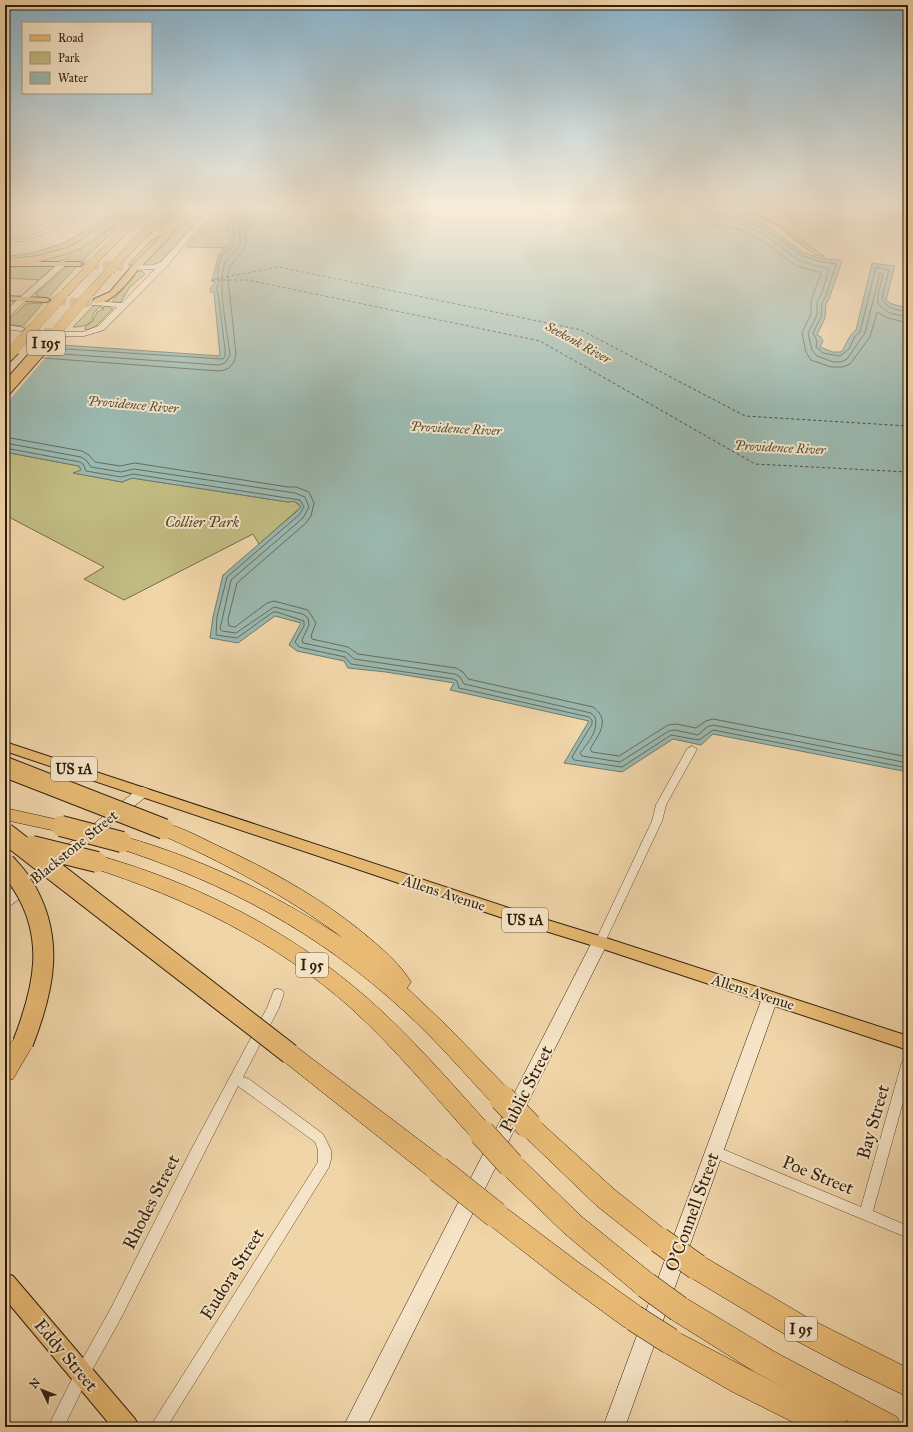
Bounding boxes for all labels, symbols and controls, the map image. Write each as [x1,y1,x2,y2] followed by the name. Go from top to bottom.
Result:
[22,22,152,94] legend
[58,31,84,45] text: Road
[58,51,80,65] text: Park
[58,71,88,85] text: Water
[542,318,614,368] water label: Seekonk River
[27,331,65,355] road number: I 195
[87,393,180,417] water label: Providence River
[410,419,503,439] water label: Providence River
[734,438,827,458] water label: Providence River
[165,513,239,531] park label: Collier Park
[51,757,97,781] road number: US 1A
[27,806,122,888] street label: Blackstone Street
[399,871,488,915] street label: Allens Avenue
[502,908,548,932] road number: US 1A
[296,953,328,977] road number: I 95
[708,970,797,1014] street label: Allens Avenue
[495,1041,558,1136] street label: Public Street
[852,1082,894,1162] street label: Bay Street
[660,1149,724,1274] street label: O'Connell Street
[118,1150,185,1253] street label: Rhodes Street
[779,1151,858,1200] street label: Poe Street
[195,1224,269,1324] street label: Eudora Street
[29,1314,103,1396] street label: Eddy Street
[785,1317,817,1341] road number: I 95
[22,1370,62,1410] north arrow
[27,1375,43,1391] text: N

